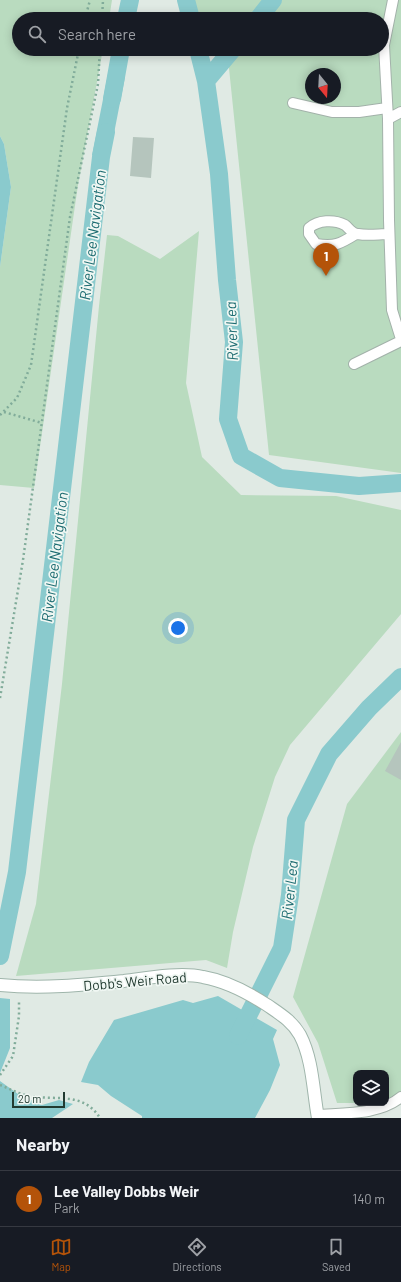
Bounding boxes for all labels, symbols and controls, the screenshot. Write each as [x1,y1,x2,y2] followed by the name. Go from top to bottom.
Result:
[12,12,389,56] search box
[26,23,48,45] icon: search
[58,25,136,43] text: Search here
[305,68,341,104] north arrow
[75,169,109,301] water label: River Lee Navigation
[313,243,339,276] pin: 1
[221,301,241,361] water label: River Lea
[37,491,71,623] water label: River Lee Navigation
[168,618,188,638] your location
[277,860,301,920] water label: River Lea
[83,968,187,994] street label: Dobb's Weir Road
[353,1070,389,1106] map controls
[353,1070,389,1106] button: layers
[12,1090,65,1109] scale bar
[18,1092,41,1105] text: 20 m
[16,1134,70,1154] text: Nearby
[54,1182,199,1200] text: Lee Valley Dobbs Weir
[27,1191,31,1207] text: 1
[353,1191,385,1207] text: 140 m
[54,1200,80,1216] text: Park
[50,1236,72,1273] tab: Map
[172,1236,222,1273] tab: Directions
[322,1236,351,1273] tab: Saved

